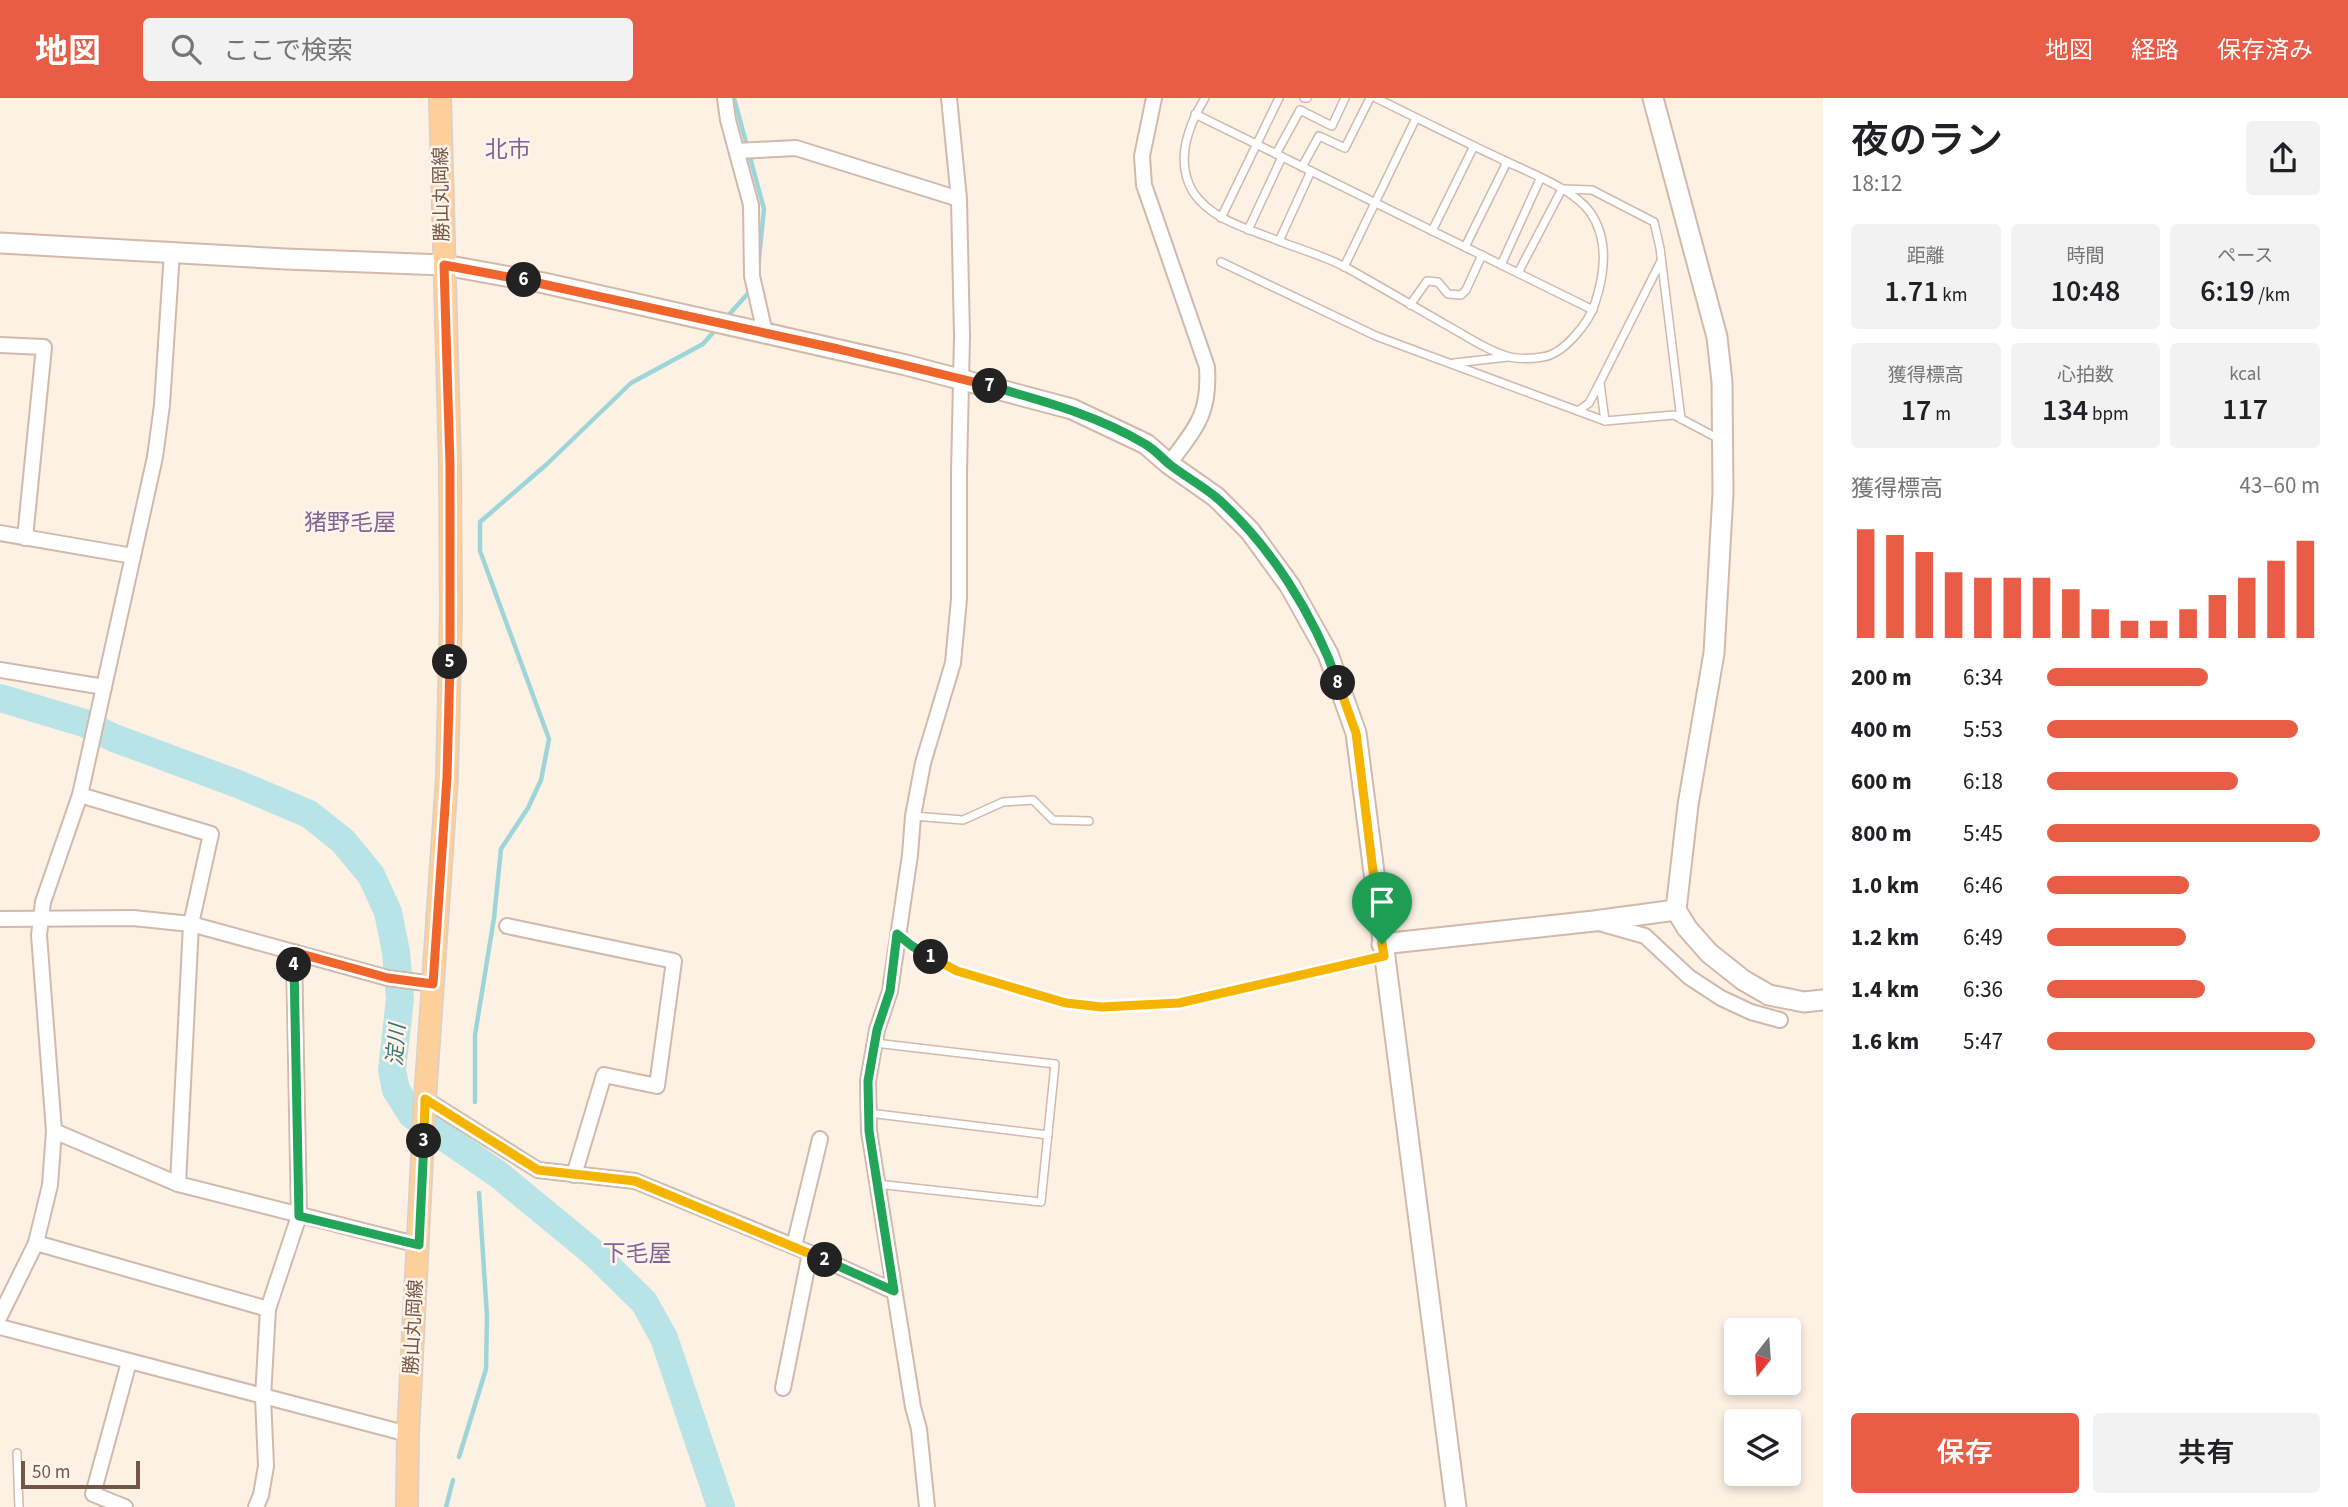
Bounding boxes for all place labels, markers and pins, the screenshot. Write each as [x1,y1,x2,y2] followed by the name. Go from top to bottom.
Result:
[506,262,542,298] pin: 6
[972,368,1007,404] pin: 7
[433,644,468,680] pin: 5
[1320,666,1356,700] pin: 8
[1352,872,1412,944] pin
[914,940,948,974] pin: 1
[276,948,312,982] pin: 4
[406,1124,442,1158] pin: 3
[808,1242,842,1278] pin: 2

